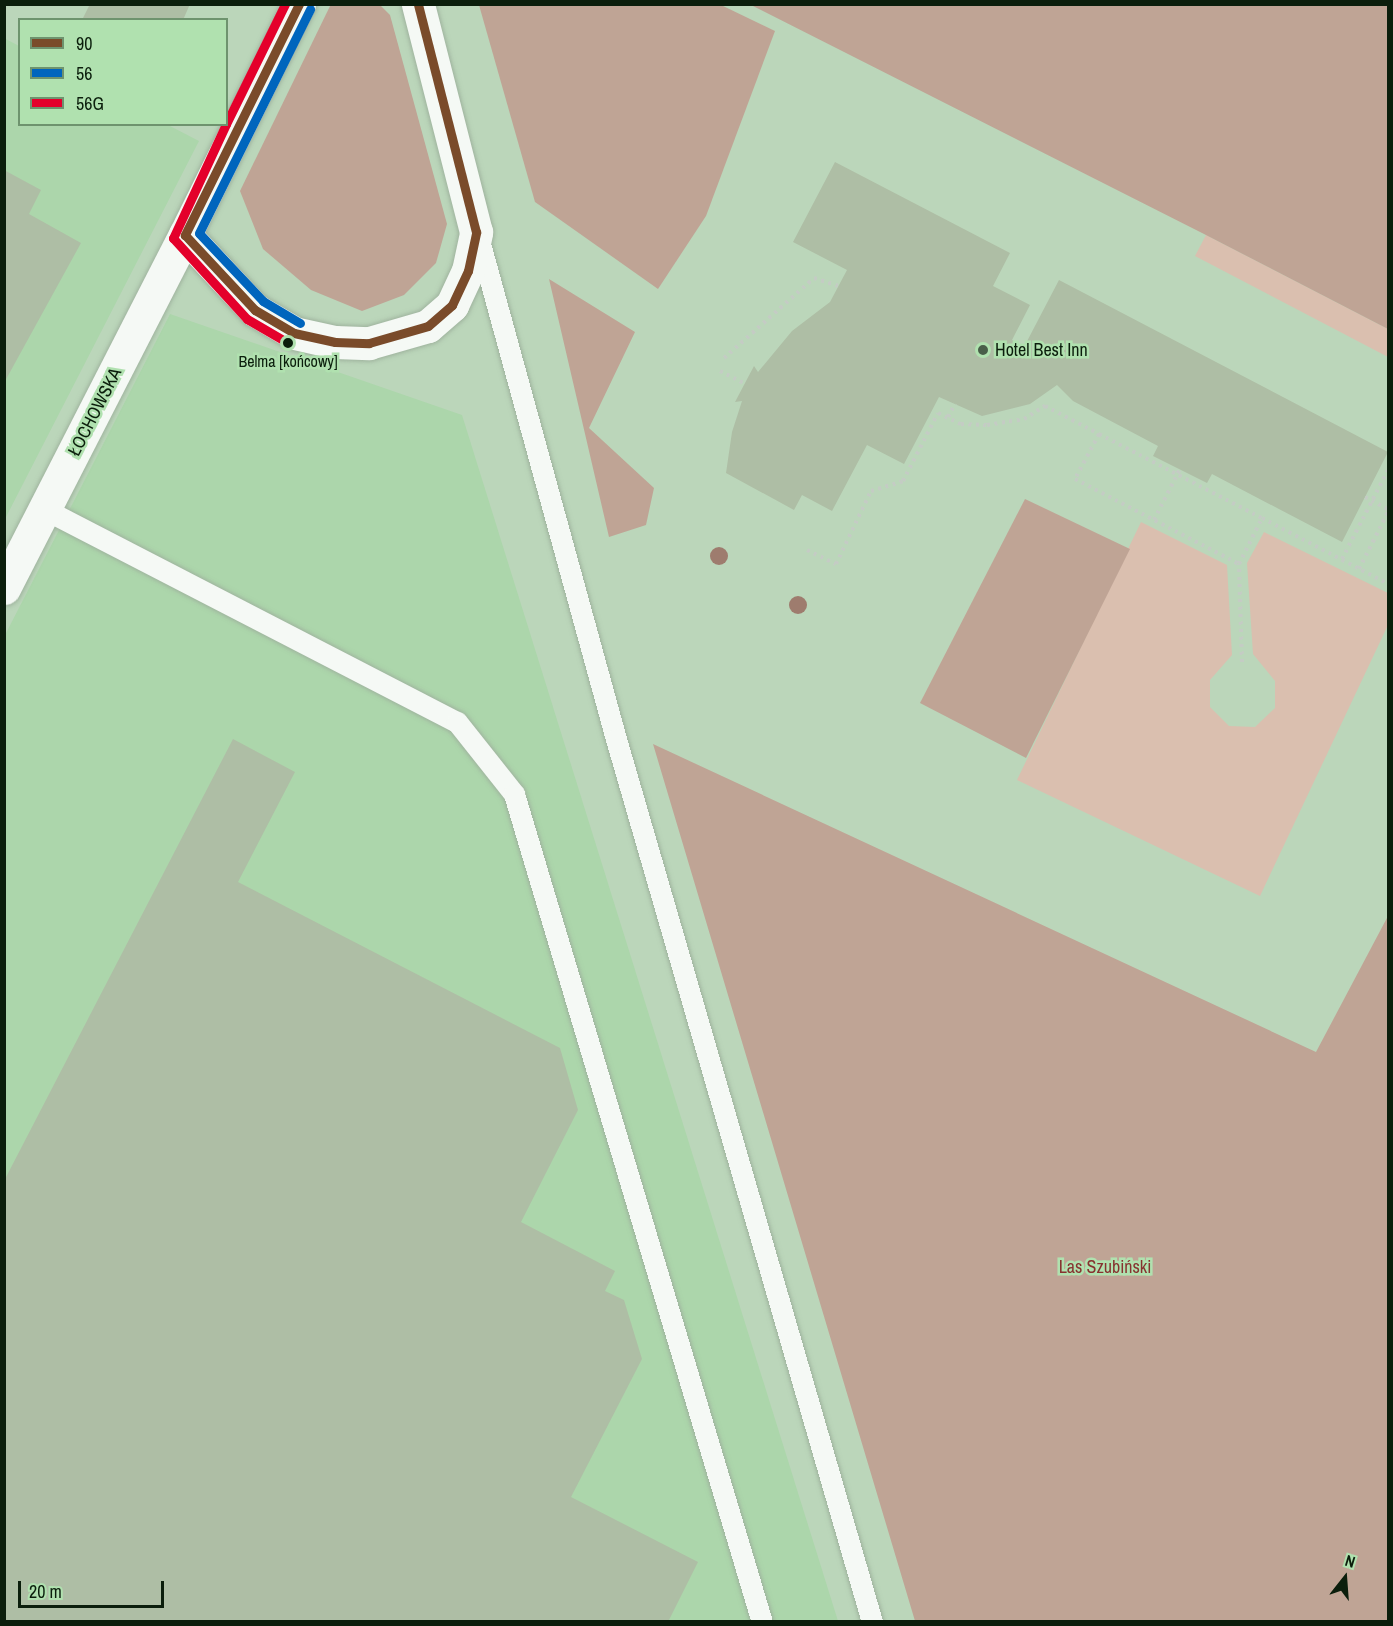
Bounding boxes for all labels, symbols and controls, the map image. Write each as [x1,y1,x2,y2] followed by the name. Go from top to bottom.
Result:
[18,18,228,126] legend
[76,31,92,56] text: 90
[76,61,92,86] text: 56
[76,91,104,116] text: 56G
[282,337,294,349] marker: Belma [końcowy]
[995,339,1088,361] place label: Hotel Best Inn
[976,343,990,357] marker: Hotel Best Inn
[238,351,338,371] place label: Belma [końcowy]
[64,364,126,460] street label: ŁOCHOWSKA
[1059,1256,1151,1278] park label: Las Szubiński
[1315,1548,1375,1608] north arrow
[1343,1549,1358,1573] text: N
[21,1569,166,1607] scale bar
[29,1579,62,1604] text: 20 m

